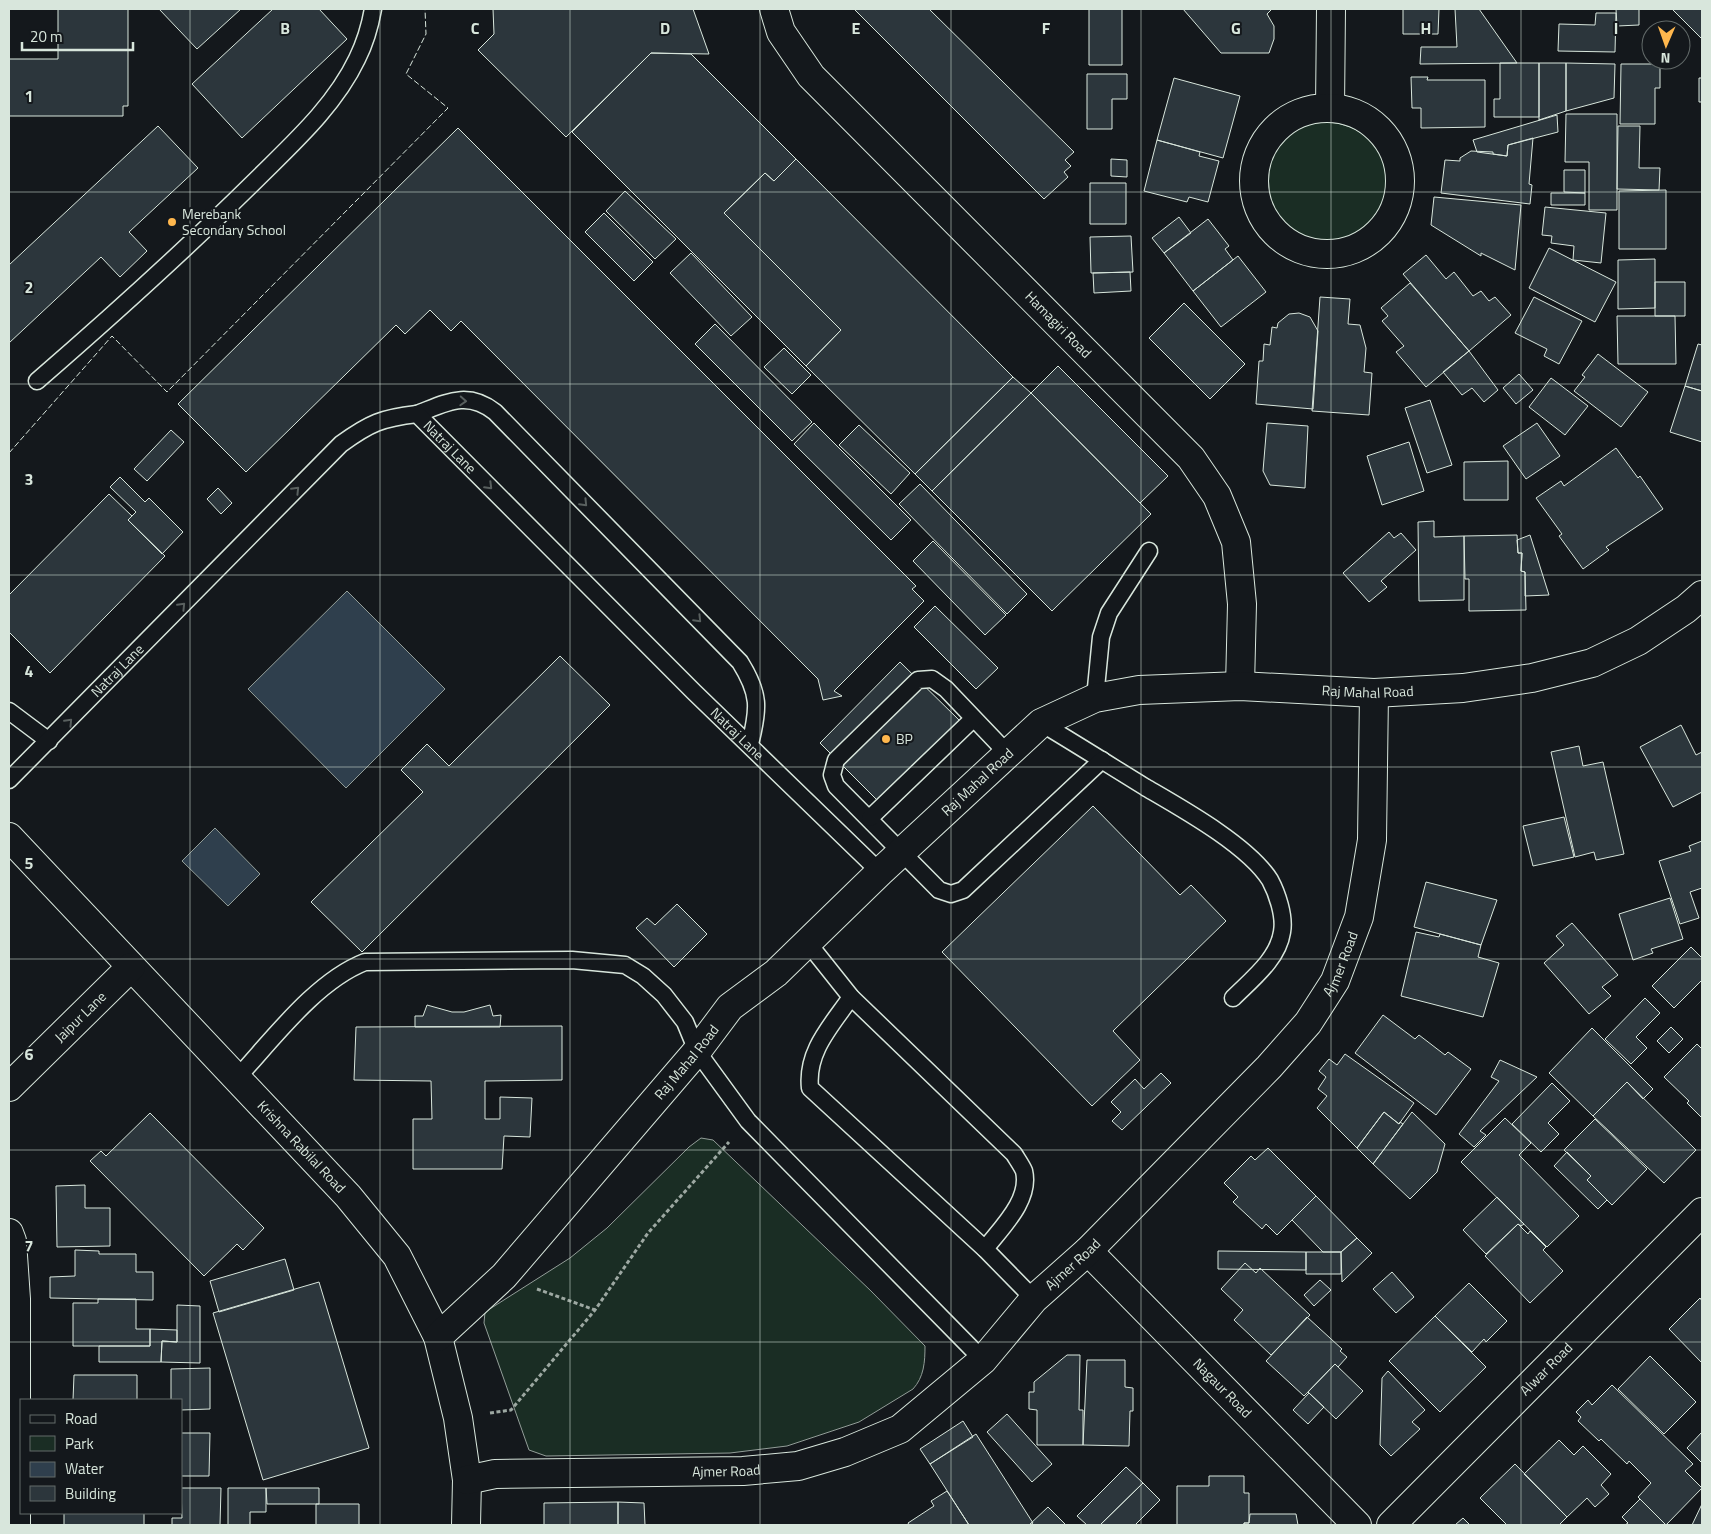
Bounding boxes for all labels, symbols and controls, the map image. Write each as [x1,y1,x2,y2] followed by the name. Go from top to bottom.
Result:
[280,16,290,40] text: B
[471,16,480,40] text: C
[660,16,670,40] text: D
[852,16,861,40] text: E
[1042,16,1051,40] text: F
[1231,16,1241,40] text: G
[1421,16,1431,40] text: H
[1614,16,1618,40] text: I
[22,20,134,52] scale bar
[1641,20,1691,70] north arrow
[30,25,63,48] text: 20 m
[1660,48,1671,69] text: N
[25,84,33,108] text: 1
[182,203,286,240] place label: Merebank Secondary School
[166,216,178,228] marker: Merebank Secondary School
[25,275,33,299] text: 2
[1021,286,1097,362] street label: Hamagiri Road
[459,395,467,406] one-way arrow
[419,415,482,478] street label: Natraj Lane
[25,467,33,491] text: 3
[483,481,492,490] one-way arrow
[290,486,299,495] one-way arrow
[578,497,587,506] one-way arrow
[177,602,186,611] one-way arrow
[692,613,701,622] one-way arrow
[86,639,148,702] street label: Natraj Lane
[25,659,34,683] text: 4
[1321,679,1414,703] street label: Raj Mahal Road
[706,702,769,765] street label: Natraj Lane
[63,718,72,727] one-way arrow
[896,728,913,749] place label: BP
[880,733,892,745] marker: BP
[936,743,1018,821] street label: Raj Mahal Road
[25,851,34,875] text: 5
[1317,928,1363,1000] street label: Ajmer Road
[49,986,111,1047] street label: Jaipur Lane
[649,1020,723,1104] street label: Raj Mahal Road
[25,1042,34,1066] text: 6
[253,1095,351,1197] street label: Krishna Rabilal Road
[1040,1233,1105,1295] street label: Ajmer Road
[25,1234,33,1258] text: 7
[1514,1337,1577,1400] street label: Alwar Road
[1189,1353,1257,1422] street label: Nagaur Road
[20,1399,182,1514] legend
[65,1407,97,1430] text: Road
[65,1432,94,1455] text: Park
[65,1457,104,1480] text: Water
[692,1458,761,1482] street label: Ajmer Road
[65,1482,116,1505] text: Building

